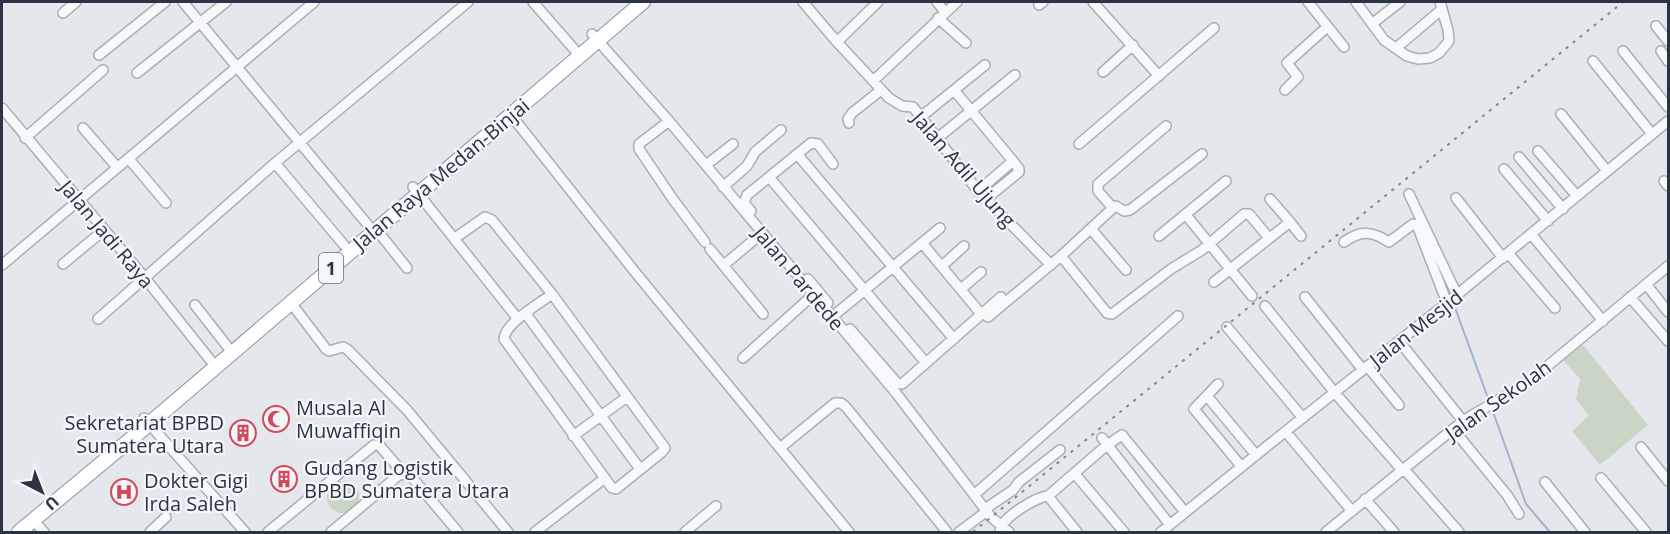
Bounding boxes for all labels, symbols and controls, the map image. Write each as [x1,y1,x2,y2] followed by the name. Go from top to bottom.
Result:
[346,92,535,257] street label: Jalan Raya Medan-Binjai
[905,104,1022,233] street label: Jalan Adil Ujung
[52,173,160,294] street label: Jalan Jadi Raya
[746,219,851,336] street label: Jalan Pardede
[319,253,343,283] road number: 1
[1362,283,1468,374] street label: Jalan Mesjid
[1438,354,1556,448] street label: Jalan Sekolah
[296,394,401,444] place label: Musala Al Muwaffiqin
[261,404,291,434] mosque icon: Musala Al Muwaffiqin
[65,409,224,459] place label: Sekretariat BPBD Sumatera Utara
[228,418,258,448] building icon: Sekretariat BPBD Sumatera Utara
[304,454,509,504] place label: Gudang Logistik BPBD Sumatera Utara
[12,462,72,522] north arrow
[269,464,299,494] building icon: Gudang Logistik BPBD Sumatera Utara
[144,467,248,517] place label: Dokter Gigi Irda Saleh
[109,477,139,507] hospital icon: Dokter Gigi Irda Saleh
[40,491,64,515] text: U

